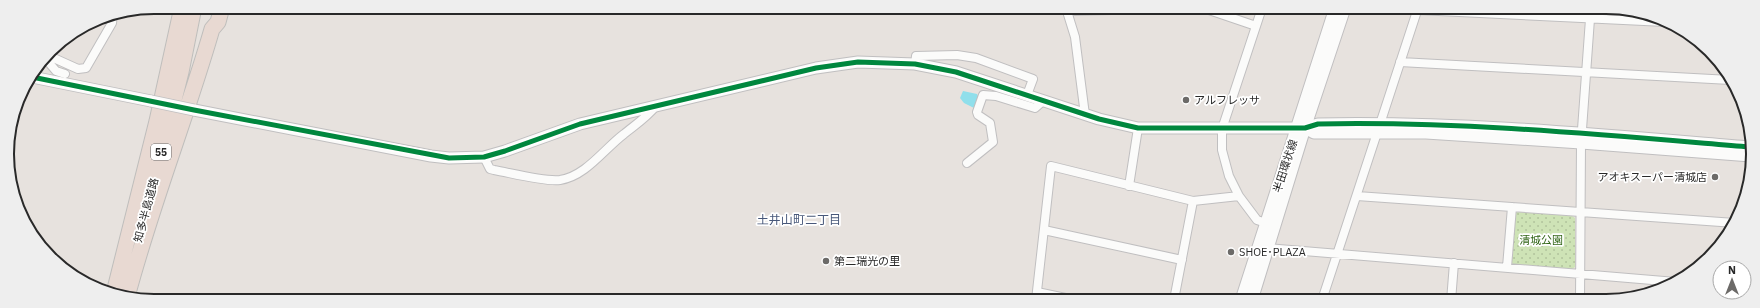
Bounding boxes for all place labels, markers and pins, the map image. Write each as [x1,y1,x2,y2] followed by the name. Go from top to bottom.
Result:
[1194,93,1260,107] place label: アルフレッサ
[1181,95,1191,105] marker: アルフレッサ
[1597,170,1707,184] place label: アオキスーパー清城店
[1710,172,1720,182] marker: アオキスーパー清城店
[1239,245,1306,259] place label: SHOE･PLAZA
[1226,247,1236,257] marker: SHOE･PLAZA
[834,254,900,268] place label: 第二瑞光の里
[821,256,831,266] marker: 第二瑞光の里

